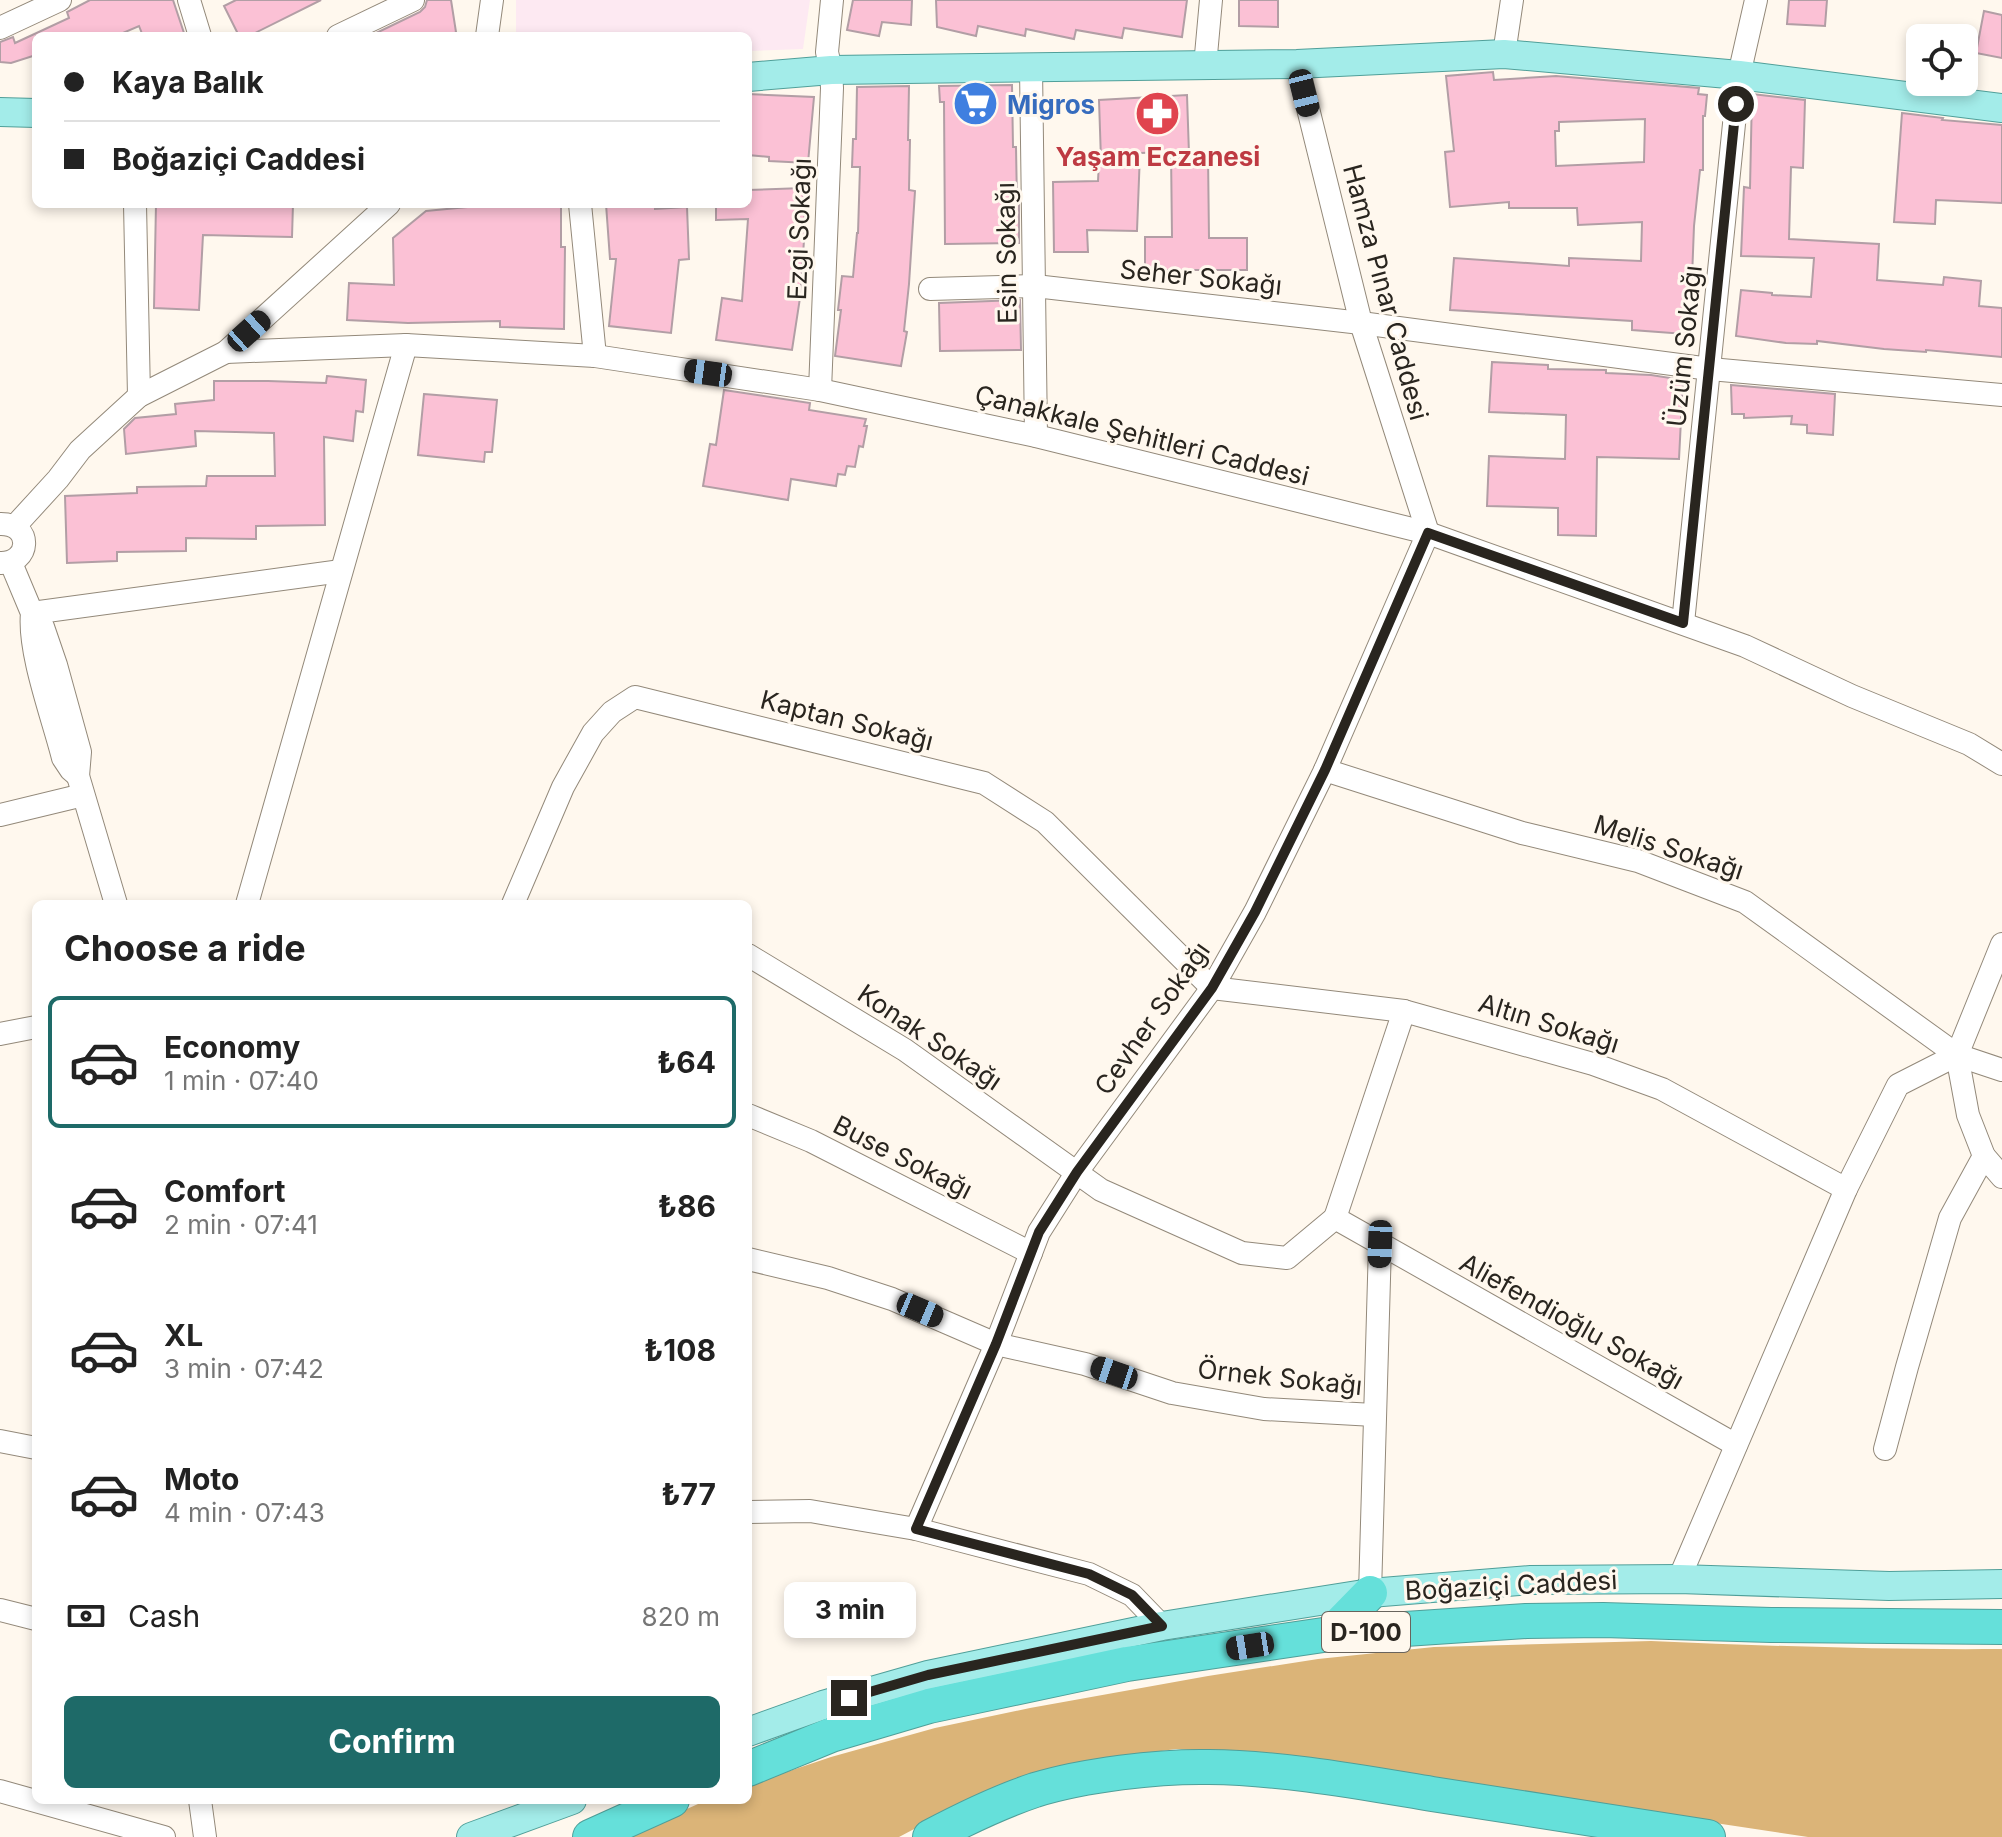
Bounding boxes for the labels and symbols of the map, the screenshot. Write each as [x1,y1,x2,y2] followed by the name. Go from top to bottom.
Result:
[1287,67,1321,119] car
[952,80,1000,128] supermarket icon: Migros
[1718,86,1754,122] route start
[1007,89,1095,120] place label: Migros
[1134,89,1182,137] pharmacy icon: Yaşam Eczanesi
[1056,141,1260,172] place label: Yaşam Eczanesi
[781,157,817,301] street label: Ezgi Sokağı
[1337,161,1435,423] street label: Hamza Pınar Caddesi
[989,182,1023,324] street label: Esin Sokağı
[1118,253,1284,301] street label: Seher Sokağı
[1660,264,1708,428] street label: Üzüm Sokağı
[223,306,275,356] car
[683,358,733,388] car
[972,378,1312,492] street label: Çanakkale Şehitleri Caddesi
[757,684,937,756] street label: Kaptan Sokağı
[1590,808,1748,886] street label: Melis Sokağı
[1088,936,1216,1100] street label: Cevher Sokağı
[852,977,1008,1097] street label: Konak Sokağı
[1475,987,1623,1059] street label: Altın Sokağı
[828,1109,978,1205] street label: Buse Sokağı
[1367,1220,1393,1268] car
[1455,1247,1689,1395] street label: Aliefendioğlu Sokağı
[893,1290,947,1330] car
[1196,1353,1364,1401] street label: Örnek Sokağı
[1087,1354,1141,1392] car
[1404,1564,1618,1606] street label: Boğaziçi Caddesi
[783,1582,915,1638] callout: 3 min
[1322,1612,1410,1652] road number: D-100
[1224,1630,1276,1662] car
[831,1680,867,1716] route end

